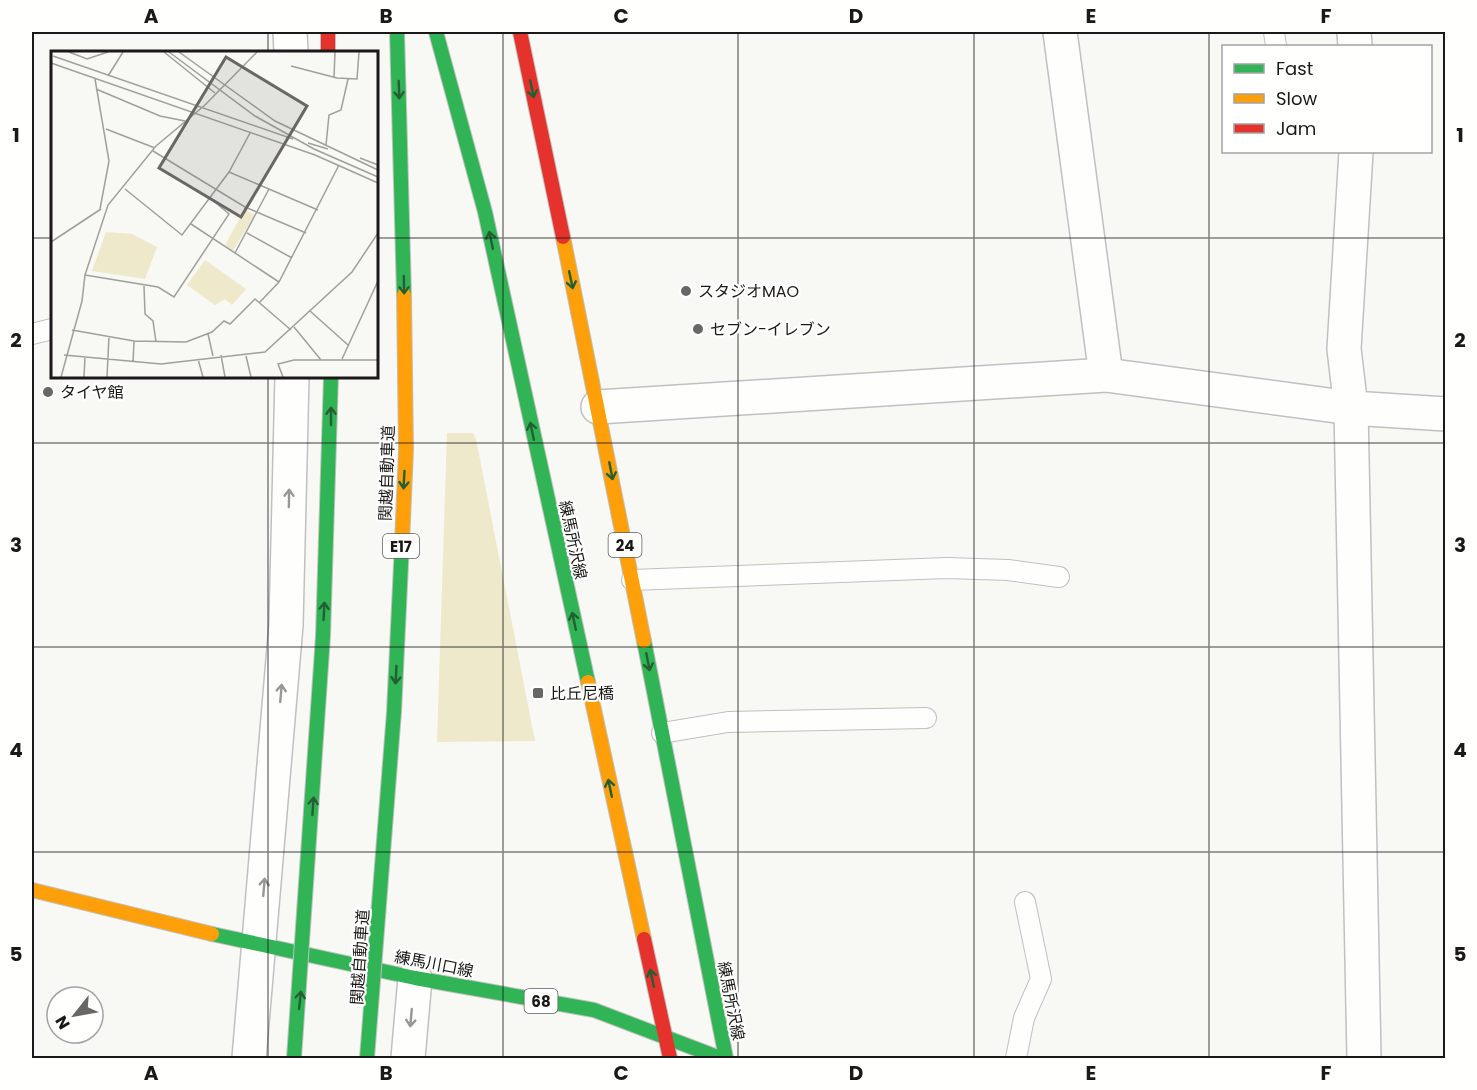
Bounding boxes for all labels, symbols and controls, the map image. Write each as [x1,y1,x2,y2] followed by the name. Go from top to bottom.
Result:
[144,2,159,30] text: A
[379,2,393,30] text: B
[613,2,629,30] text: C
[849,2,863,30] text: D
[1086,2,1096,30] text: E
[1321,2,1332,30] text: F
[1222,45,1432,153] legend
[51,51,378,378] inset map
[1276,56,1313,81] text: Fast
[393,79,405,99] one-way arrow
[527,79,538,98] one-way arrow
[1276,86,1318,111] text: Slow
[1276,116,1316,141] text: Jam
[12,121,20,149] text: 1
[1456,121,1464,149] text: 1
[485,231,496,250] one-way arrow
[566,270,578,289] one-way arrow
[398,274,410,294] one-way arrow
[698,280,799,303] place label: スタジオMAO
[679,284,693,298] marker: スタジオMAO
[710,318,831,341] place label: セブン-イレブン
[691,322,705,336] marker: セブン-イレブン
[10,326,22,354] text: 2
[1454,326,1466,354] text: 2
[60,381,124,404] place label: タイヤ館
[41,385,55,399] marker: タイヤ館
[325,407,337,427] one-way arrow
[526,421,538,440] one-way arrow
[374,425,400,521] street label: 関越自動車道
[606,460,617,480] one-way arrow
[399,469,410,489] one-way arrow
[283,489,295,509] one-way arrow
[553,498,593,582] street label: 練馬所沢線
[10,531,22,559] text: 3
[1454,531,1466,559] text: 3
[608,533,642,557] road number: 24
[383,534,419,558] road number: E17
[319,602,330,622] one-way arrow
[568,612,579,631] one-way arrow
[643,652,654,671] one-way arrow
[390,664,401,684] one-way arrow
[550,682,614,705] place label: 比丘尼橋
[275,683,286,703] one-way arrow
[531,686,545,700] marker: 比丘尼橋
[9,736,23,764] text: 4
[1453,736,1467,764] text: 4
[604,779,616,798] one-way arrow
[308,796,319,816] one-way arrow
[259,878,270,898] one-way arrow
[345,908,375,1006] street label: 関越自動車道
[10,940,23,968] text: 5
[1454,940,1467,968] text: 5
[393,945,475,983] street label: 練馬川口線
[712,960,750,1042] street label: 練馬所沢線
[646,969,657,989] one-way arrow
[45,985,105,1045] north arrow
[524,989,558,1013] road number: 68
[295,991,306,1011] one-way arrow
[406,1008,417,1028] one-way arrow
[50,1011,76,1034] text: N
[144,1059,159,1087] text: A
[379,1059,393,1087] text: B
[613,1059,629,1087] text: C
[849,1059,863,1087] text: D
[1086,1059,1096,1087] text: E
[1321,1059,1332,1087] text: F

